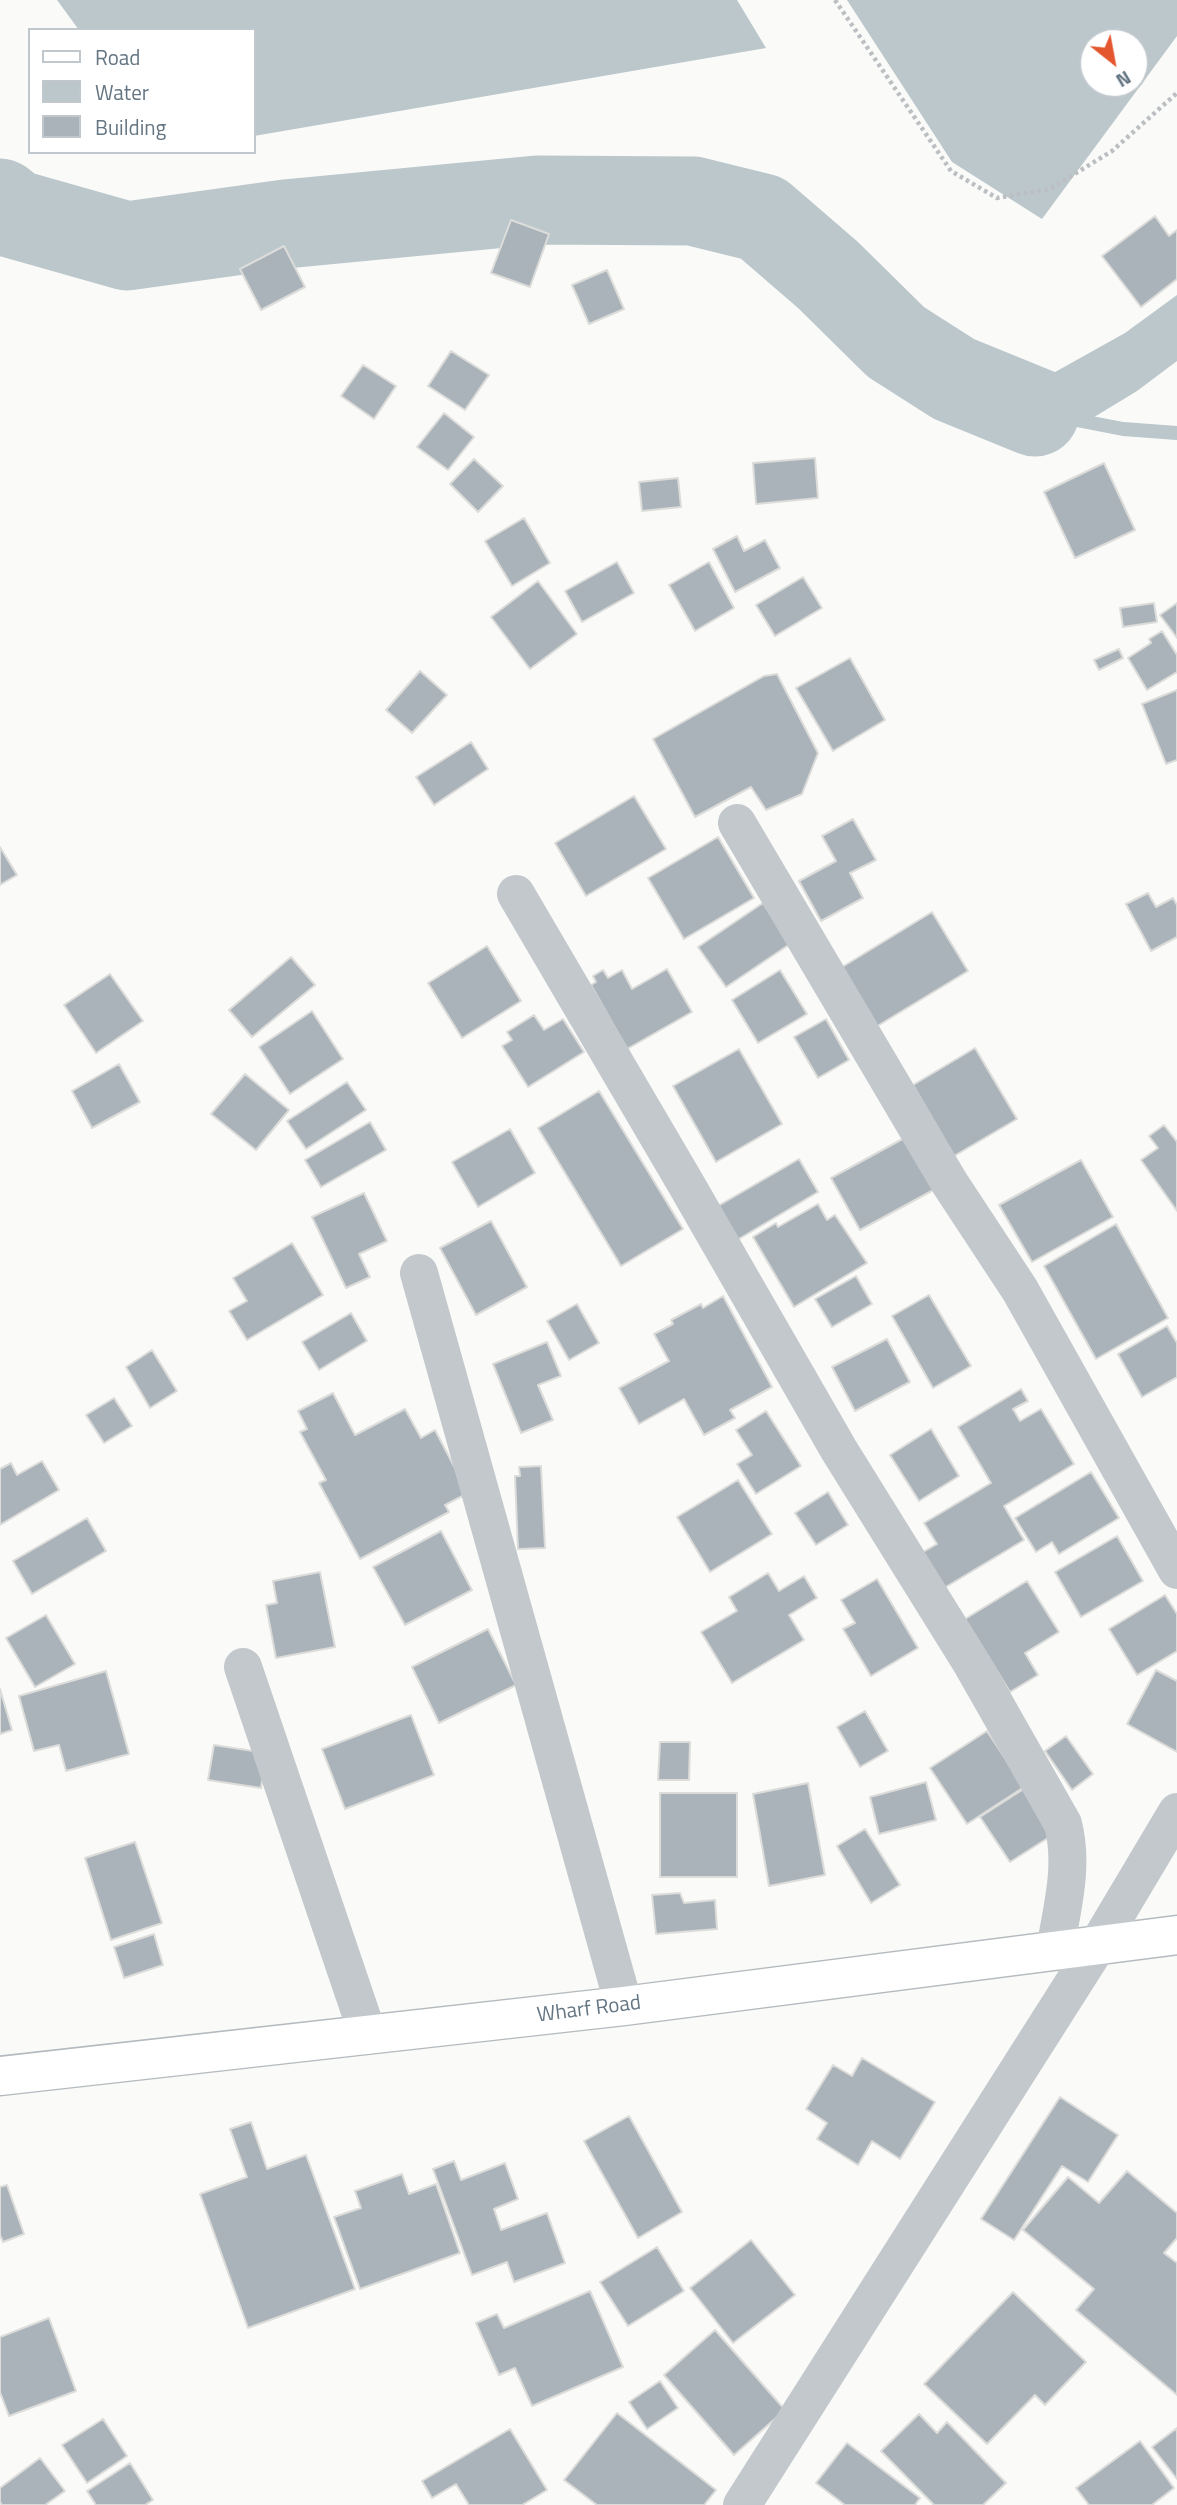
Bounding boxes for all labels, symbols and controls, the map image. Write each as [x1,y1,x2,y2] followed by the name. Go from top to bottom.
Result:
[28,28,256,154] legend
[1079,28,1149,98] north arrow
[95,41,140,73] text: Road
[1111,64,1137,96] text: N
[95,76,149,108] text: Water
[95,111,166,143] text: Building
[536,1991,642,2029] street label: Wharf Road

